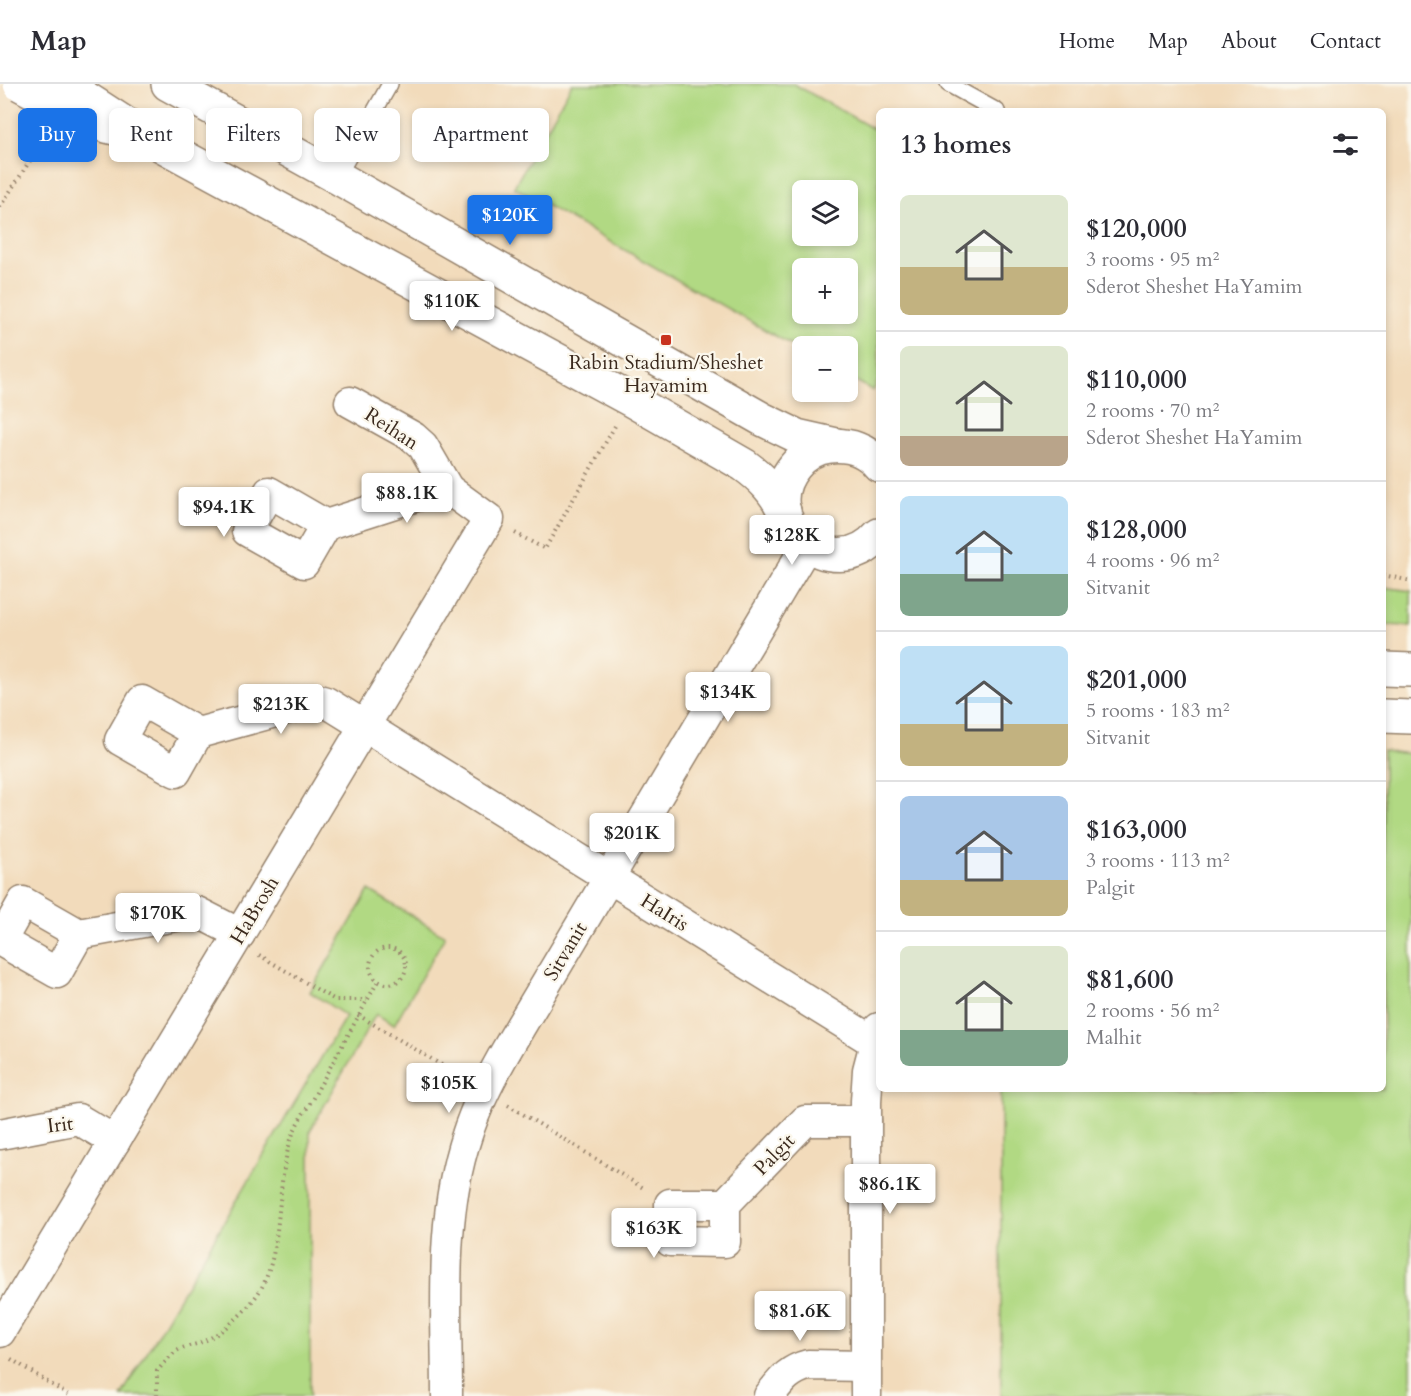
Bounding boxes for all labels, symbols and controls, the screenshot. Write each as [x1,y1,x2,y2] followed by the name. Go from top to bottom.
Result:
[30,22,87,60] text: Map
[1059,27,1115,56] text: Home
[1148,27,1188,56] text: Map
[1221,27,1277,56] text: About
[1310,27,1381,56] text: Contact
[18,108,97,162] chip: Buy
[109,108,194,162] chip: Rent
[206,108,302,162] chip: Filters
[314,108,400,162] chip: New
[412,108,549,162] chip: Apartment
[900,127,1011,162] text: 13 homes
[1329,128,1362,161] icon: filters
[792,180,858,402] map controls
[792,180,858,246] button: layers
[468,195,552,246] pin: $120K
[481,201,539,228] text: $120K
[1086,211,1187,246] text: $120,000
[948,219,1020,291] icon: home
[1086,246,1219,273] text: 3 rooms · 95 m²
[792,258,858,324] button: +
[1086,273,1302,300] text: Sderot Sheshet HaYamim
[410,281,494,332] pin: $110K
[423,287,481,314] text: $110K
[659,333,673,347] marker: Rabin Stadium/Sheshet Hayamim
[792,336,858,402] button: −
[569,349,764,399] place label: Rabin Stadium/Sheshet Hayamim
[1086,362,1187,397] text: $110,000
[948,370,1020,442] icon: home
[1086,397,1219,424] text: 2 rooms · 70 m²
[359,401,425,456] street label: Reihan
[1086,424,1302,451] text: Sderot Sheshet HaYamim
[358,473,456,524] pin: $88.1K
[376,479,438,506] text: $88.1K
[175,487,273,538] pin: $94.1K
[193,493,255,520] text: $94.1K
[1086,512,1187,547] text: $128,000
[750,515,834,566] pin: $128K
[948,520,1020,592] icon: home
[763,521,821,548] text: $128K
[1086,547,1219,574] text: 4 rooms · 96 m²
[1086,574,1150,601] text: Sitvanit
[1086,662,1187,697] text: $201,000
[948,670,1020,742] icon: home
[686,672,770,723] pin: $134K
[699,678,757,705] text: $134K
[239,684,323,735] pin: $213K
[252,690,310,717] text: $213K
[1086,697,1230,724] text: 5 rooms · 183 m²
[1086,724,1150,751] text: Sitvanit
[1086,812,1187,847] text: $163,000
[590,813,674,864] pin: $201K
[603,819,661,846] text: $201K
[948,820,1020,892] icon: home
[1086,847,1230,874] text: 3 rooms · 113 m²
[224,871,285,949] street label: HaBrosh
[1086,874,1135,901] text: Palgit
[636,887,694,938] street label: HaIris
[116,893,200,944] pin: $170K
[129,899,187,926] text: $170K
[537,916,594,986] street label: Sitvanit
[1086,962,1174,997] text: $81,600
[948,970,1020,1042] icon: home
[1086,997,1219,1024] text: 2 rooms · 56 m²
[1086,1024,1142,1051] text: Malhit
[407,1063,491,1114] pin: $105K
[420,1069,478,1096] text: $105K
[45,1109,75,1139] street label: Irit
[748,1127,801,1181] street label: Palgit
[841,1164,939,1215] pin: $86.1K
[859,1170,921,1197] text: $86.1K
[612,1208,696,1259] pin: $163K
[625,1214,683,1241] text: $163K
[751,1291,849,1342] pin: $81.6K
[769,1297,831,1324] text: $81.6K

